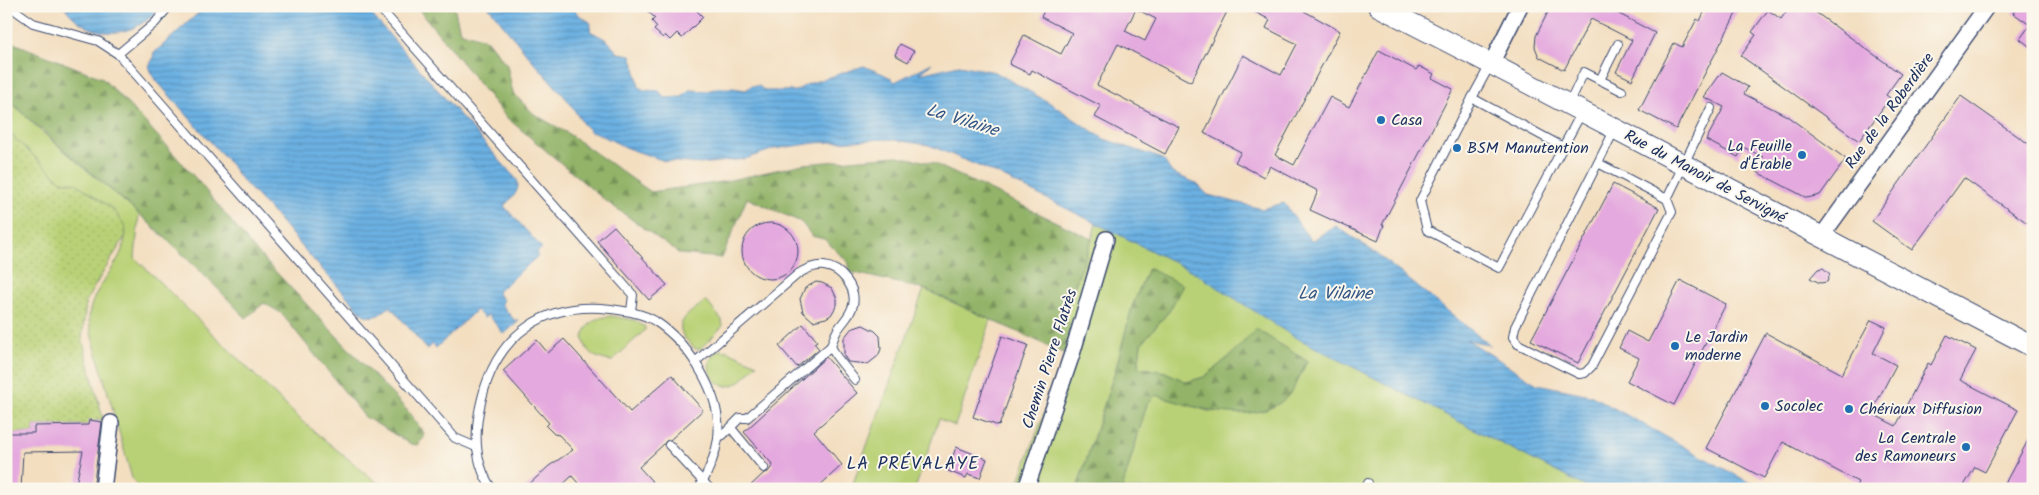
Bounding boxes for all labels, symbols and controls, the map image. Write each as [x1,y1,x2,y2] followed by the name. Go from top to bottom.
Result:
[1839,47,1941,175] street label: Rue de la Roberdière
[922,96,1004,146] water label: La Vilaine
[1391,108,1422,133] place label: Casa
[1375,114,1387,126] marker: Casa
[1619,124,1791,231] street label: Rue du Manoir de Servigné
[1727,134,1792,177] place label: La Feuille d'Érable
[1467,136,1589,161] place label: BSM Manutention
[1451,142,1463,154] marker: BSM Manutention
[1796,149,1808,161] marker: La Feuille d'Érable
[1298,280,1374,309] water label: La Vilaine
[1016,286,1084,432] street label: Chemin Pierre Flatrès
[1685,325,1748,368] place label: Le Jardin moderne
[1669,340,1681,352] marker: Le Jardin moderne
[1775,394,1823,419] place label: Socolec
[1859,397,1982,422] place label: Chériaux Diffusion
[1759,400,1771,412] marker: Socolec
[1843,403,1855,415] marker: Chériaux Diffusion
[1855,426,1956,469] place label: La Centrale des Ramoneurs
[1960,441,1972,453] marker: La Centrale des Ramoneurs
[847,450,979,479] district label: LA PRÉVALAYE

